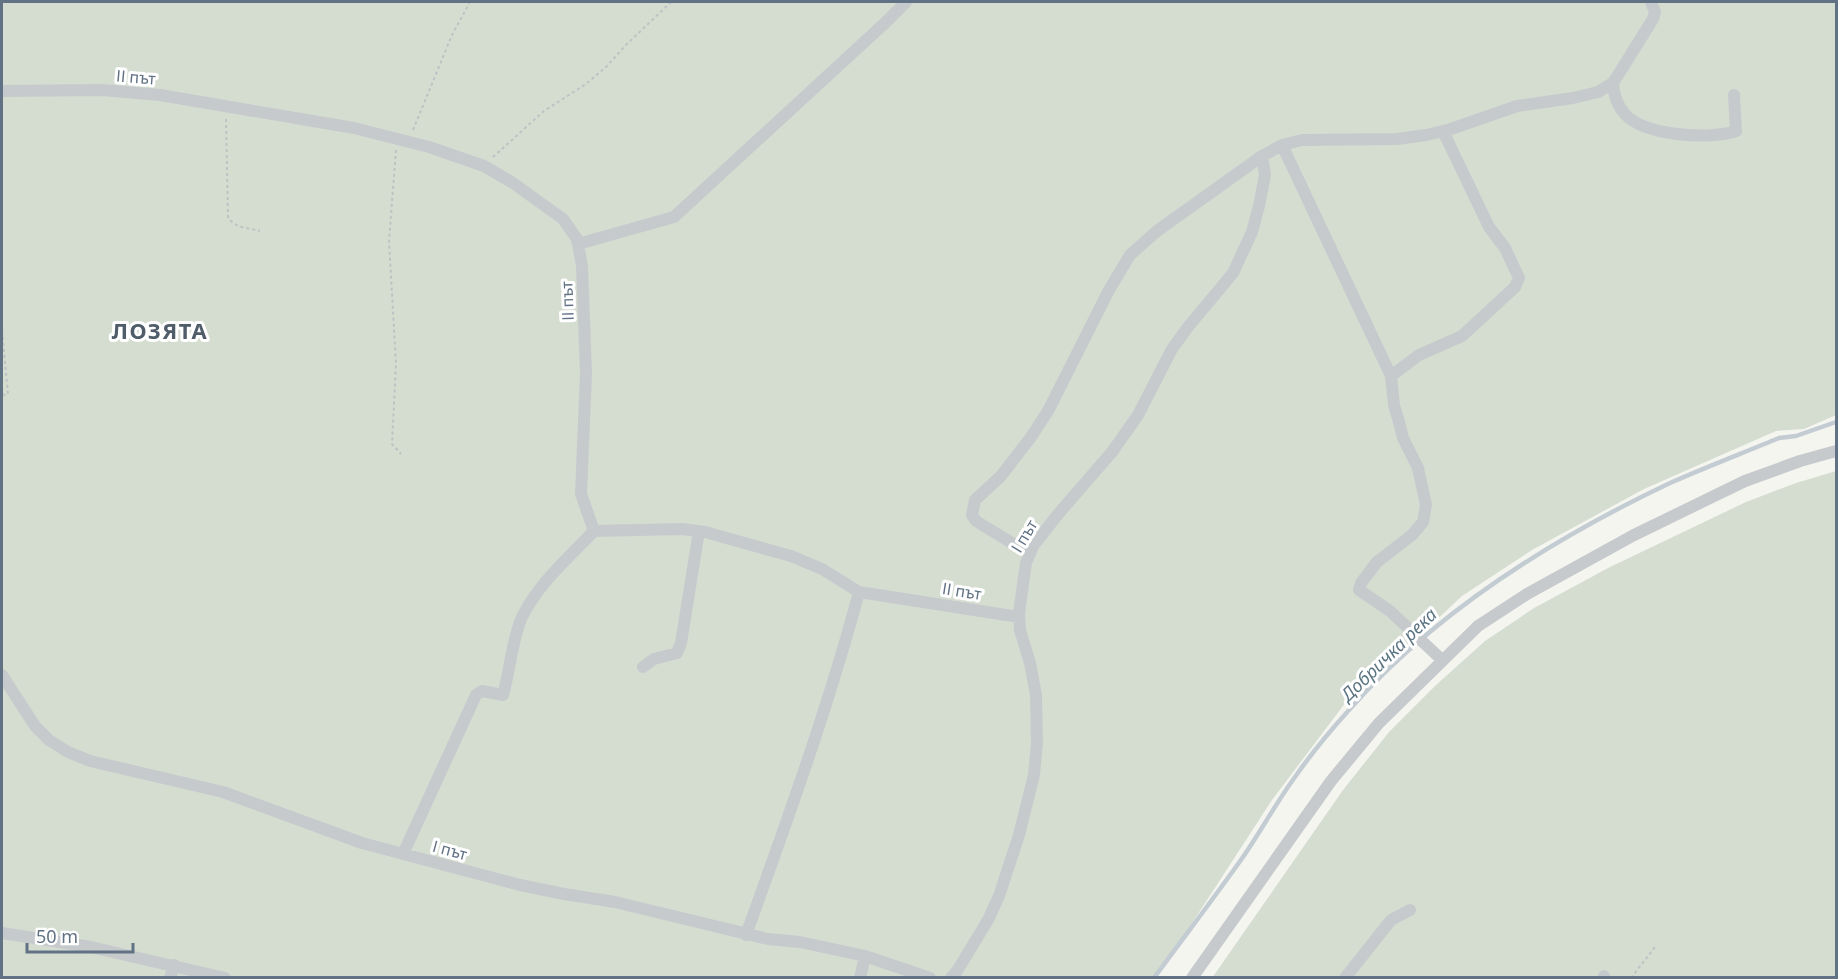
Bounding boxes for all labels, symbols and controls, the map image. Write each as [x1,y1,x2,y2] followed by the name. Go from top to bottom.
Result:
[115,64,157,90] street label: ІІ път
[555,280,579,321] street label: ІІ път
[112,315,208,345] district label: ЛОЗЯТА
[1006,515,1043,557] street label: І път
[941,577,984,605] street label: ІІ път
[1334,602,1441,708] water label: Добричка река
[430,835,470,865] street label: І път
[27,916,134,954] scale bar
[36,924,78,948] text: 50 m

